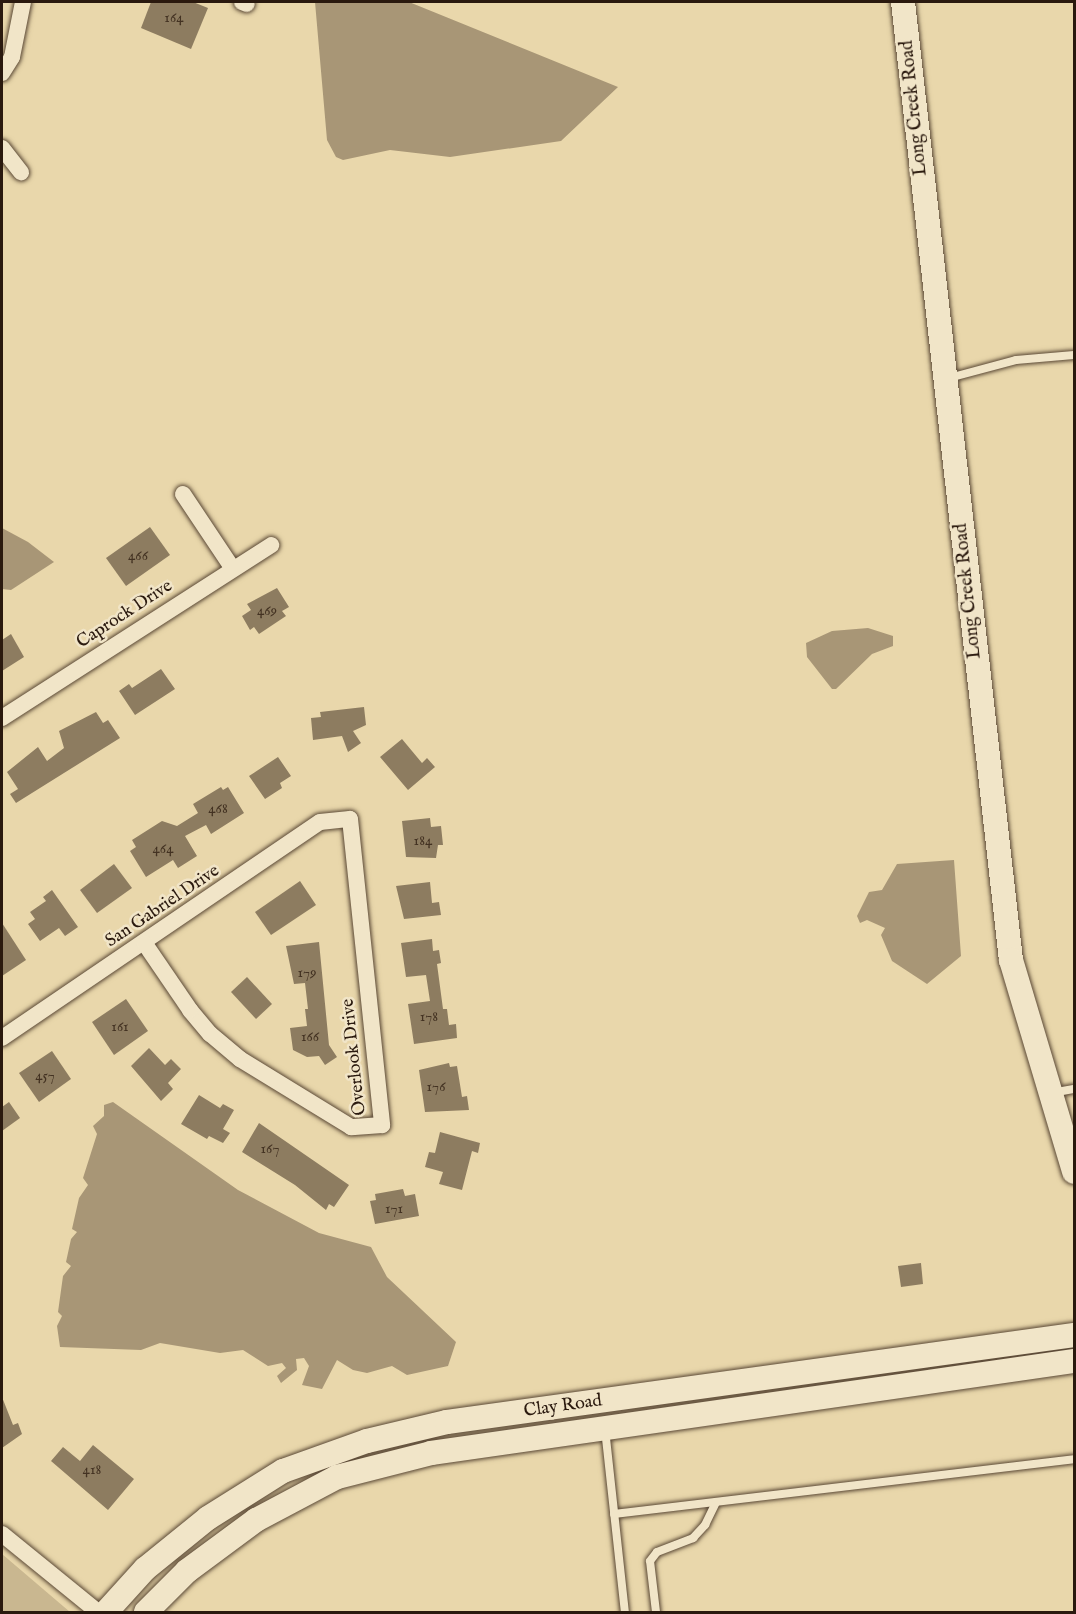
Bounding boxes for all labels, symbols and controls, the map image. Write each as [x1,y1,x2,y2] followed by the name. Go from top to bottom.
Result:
[164,9,184,27] house number: 164
[897,39,933,177] street label: Long Creek Road
[951,522,987,660] street label: Long Creek Road
[128,547,148,565] house number: 466
[73,576,177,654] street label: Caprock Drive
[257,602,277,620] house number: 469
[208,800,228,818] house number: 468
[414,832,432,850] house number: 184
[152,840,174,858] house number: 464
[102,861,224,953] street label: San Gabriel Drive
[297,964,317,982] house number: 179
[338,998,372,1116] street label: Overlook Drive
[420,1008,438,1026] house number: 178
[111,1018,129,1036] house number: 161
[301,1028,319,1046] house number: 166
[35,1067,55,1085] house number: 457
[427,1078,445,1096] house number: 176
[261,1140,279,1158] house number: 167
[385,1200,403,1218] house number: 171
[522,1391,604,1423] street label: Clay Road
[83,1461,101,1479] house number: 418

